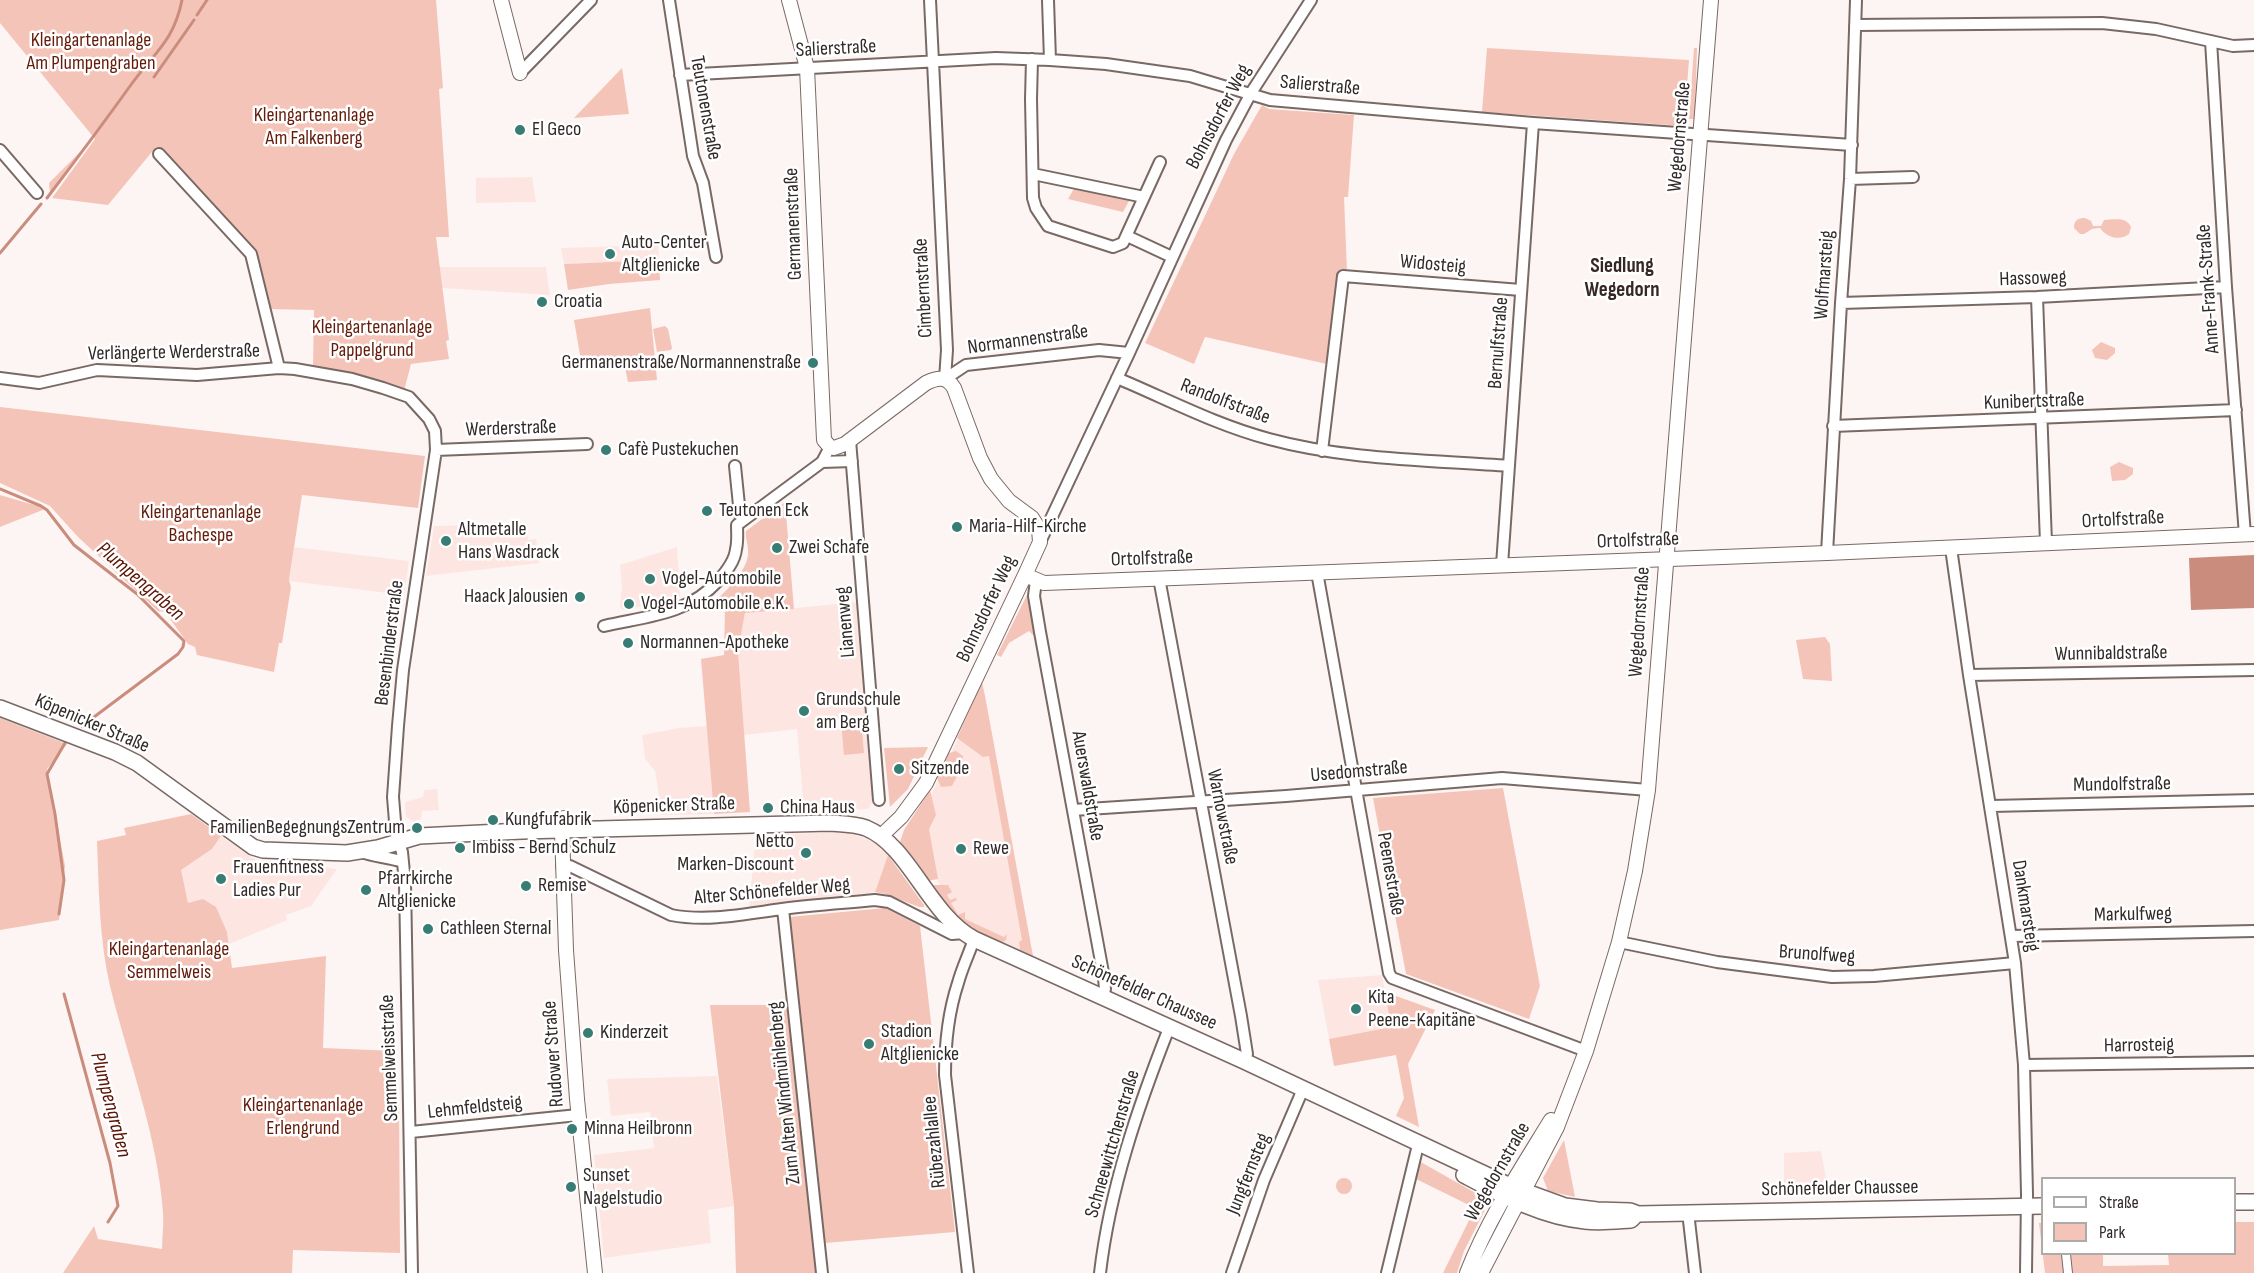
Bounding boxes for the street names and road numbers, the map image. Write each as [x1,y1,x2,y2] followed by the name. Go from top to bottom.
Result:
[795,35,877,63] street label: Salierstraße
[684,54,726,162] street label: Teutonenstraße
[1181,61,1257,173] street label: Bohnsdorfer Weg
[1279,71,1361,101] street label: Salierstraße
[1663,81,1697,193] street label: Wegedornstraße
[780,167,808,281] street label: Germanenstraße
[2193,223,2225,355] street label: Anne-Frank-Straße
[1810,230,1840,320] street label: Wolfmarsteig
[909,238,939,338] street label: Cimbernstraße
[1399,250,1467,280] street label: Widosteig
[1999,266,2067,292] street label: Hassoweg
[1484,296,1514,390] street label: Bernulfstraße
[966,320,1090,360] street label: Normannenstraße
[88,340,260,366] street label: Verlängerte Werderstraße
[1177,374,1273,430] street label: Randolfstraße
[1983,388,2085,416] street label: Kunibertstraße
[465,415,557,443] street label: Werderstraße
[2081,506,2165,534] street label: Ortolfstraße
[1596,528,1680,554] street label: Ortolfstraße
[1110,546,1194,572] street label: Ortolfstraße
[952,552,1022,666] street label: Bohnsdorfer Weg
[1624,566,1656,678] street label: Wegedornstraße
[370,579,410,707] street label: Besenbinderstraße
[831,586,861,658] street label: Lianenweg
[2054,641,2168,667] street label: Wunnibaldstraße
[31,689,153,759] street label: Köpenicker Straße
[1066,729,1108,843] street label: Auerswaldstraße
[1309,756,1409,788] street label: Usedomstraße
[1201,767,1243,867] street label: Warnowstraße
[2073,772,2171,798] street label: Mundolfstraße
[613,792,735,820] street label: Köpenicker Straße
[1371,831,1409,917] street label: Peenestraße
[2006,858,2044,954] street label: Dankmarsteig
[693,873,851,911] street label: Alter Schönefelder Weg
[2094,902,2172,928] street label: Markulfweg
[1778,940,1856,970] street label: Brunolfweg
[1067,950,1221,1036] street label: Schönefelder Chaussee
[376,994,404,1122] street label: Semmelweisstraße
[538,1000,570,1108] street label: Rudower Straße
[763,1000,807,1186] street label: Zum Alten Windmühlenberg
[2104,1033,2174,1059] street label: Harrosteig
[1080,1067,1146,1221] street label: Schneewittchenstraße
[427,1091,523,1125] street label: Lehmfeldsteig
[918,1095,952,1189] street label: Rübezahlallee
[1460,1118,1536,1226] street label: Wegedornstraße
[1222,1130,1276,1218] street label: Jungfernsteg
[1761,1176,1919,1202] street label: Schönefelder Chaussee

